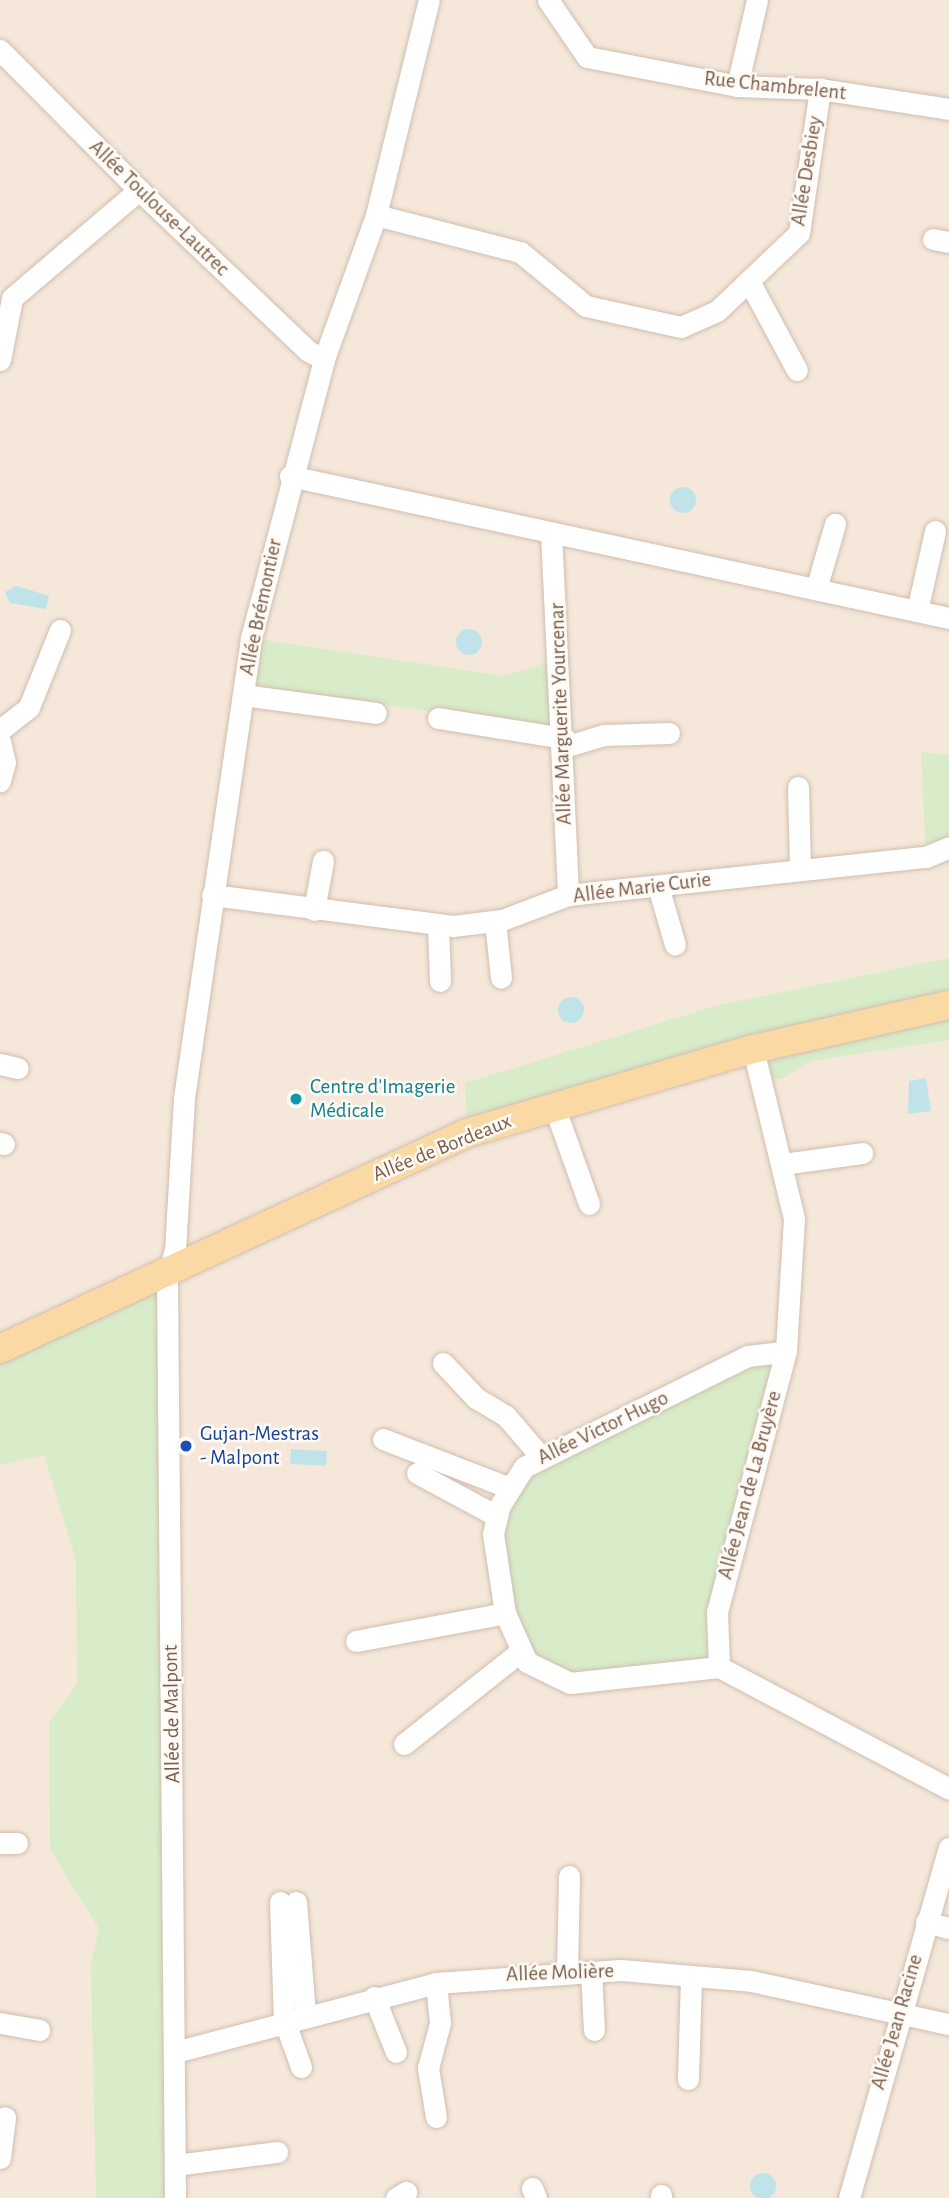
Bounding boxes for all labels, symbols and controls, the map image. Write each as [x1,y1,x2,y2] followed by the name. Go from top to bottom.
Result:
[703,66,847,106] street label: Rue Chambrelent
[786,114,828,228] street label: Allée Desbiey
[84,135,234,281] street label: Allée Toulouse-Lautrec
[234,536,288,678] street label: Allée Brémontier
[545,603,577,825] street label: Allée Marguerite Yourcenar
[572,867,712,909] street label: Allée Marie Curie
[310,1074,455,1124] place label: Centre d'Imagerie Médicale
[288,1091,304,1107] marker: Centre d'Imagerie Médicale
[369,1109,515,1187] street label: Allée de Bordeaux
[533,1385,673,1471] street label: Allée Victor Hugo
[713,1388,787,1582] street label: Allée Jean de La Bruyère
[200,1421,319,1471] place label: Gujan-Mestras - Malpont
[178,1438,194,1454] marker: Gujan-Mestras - Malpont
[158,1644,186,1784] street label: Allée de Malpont
[866,1951,928,2093] street label: Allée Jean Racine
[505,1959,615,1987] street label: Allée Molière

